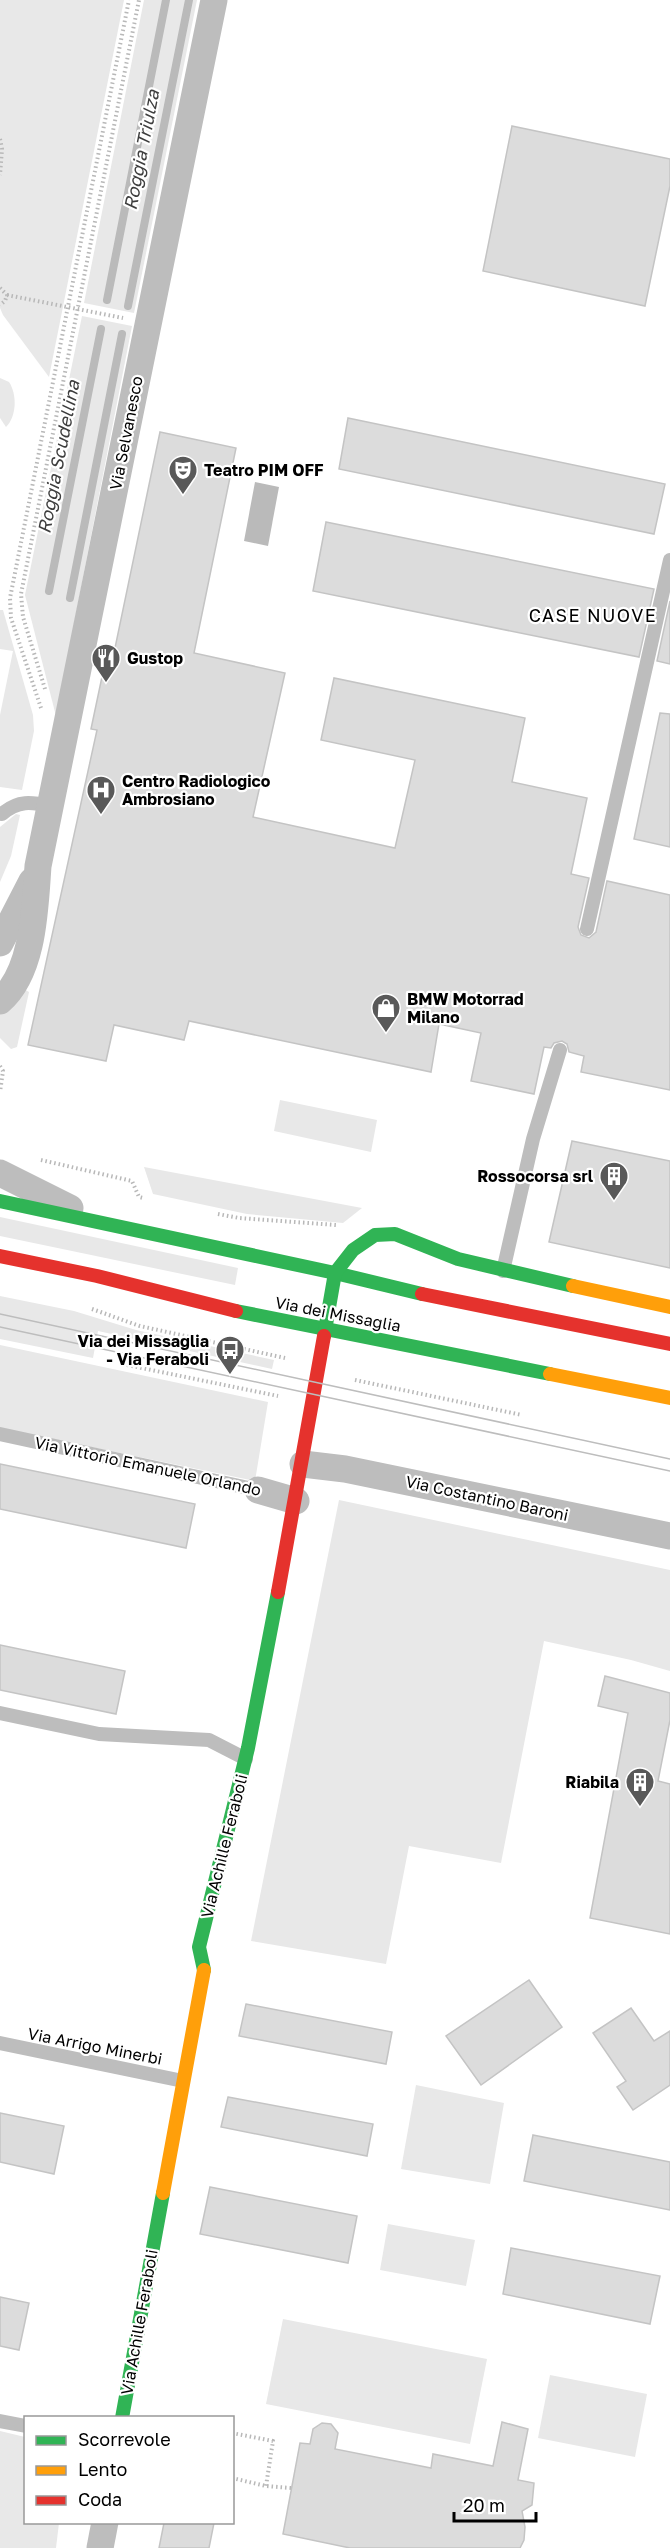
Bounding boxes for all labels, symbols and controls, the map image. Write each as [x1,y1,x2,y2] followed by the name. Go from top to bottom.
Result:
[119,87,164,212] water label: Roggia Triulza
[105,374,147,492] street label: Via Selvanesco
[32,377,84,535] water label: Roggia Scudellina
[167,454,199,496] theatre icon: Teatro PIM OFF
[204,460,324,480] place label: Teatro PIM OFF
[529,604,657,626] district label: CASE NUOVE
[90,642,122,684] restaurant icon: Gustop
[127,648,183,668] place label: Gustop
[122,771,271,809] place label: Centro Radiologico Ambrosiano
[85,774,117,816] hospital icon: Centro Radiologico Ambrosiano
[407,989,524,1027] place label: BMW Motorrad Milano
[370,992,402,1034] shop icon: BMW Motorrad Milano
[598,1160,630,1202] building icon: Rossocorsa srl
[477,1166,594,1186] place label: Rossocorsa srl
[273,1292,403,1336] street label: Via dei Missaglia
[78,1331,209,1369] place label: Via dei Missaglia - Via Feraboli
[214,1334,246,1376] bus stop icon: Via dei Missaglia - Via Feraboli
[33,1432,263,1500] street label: Via Vittorio Emanuele Orlando
[404,1471,570,1525] street label: Via Costantino Baroni
[624,1766,656,1808] building icon: Riabila
[196,1772,252,1920] street label: Via Achille Feraboli
[565,1772,619,1792] place label: Riabila
[26,2023,164,2069] street label: Via Arrigo Minerbi
[116,2248,162,2396] street label: Via Achille Feraboli
[24,2416,234,2524] legend
[78,2428,171,2450] text: Scorrevole
[78,2458,127,2480] text: Lento
[454,2485,536,2523] scale bar
[78,2488,122,2510] text: Coda
[463,2494,505,2516] text: 20 m

